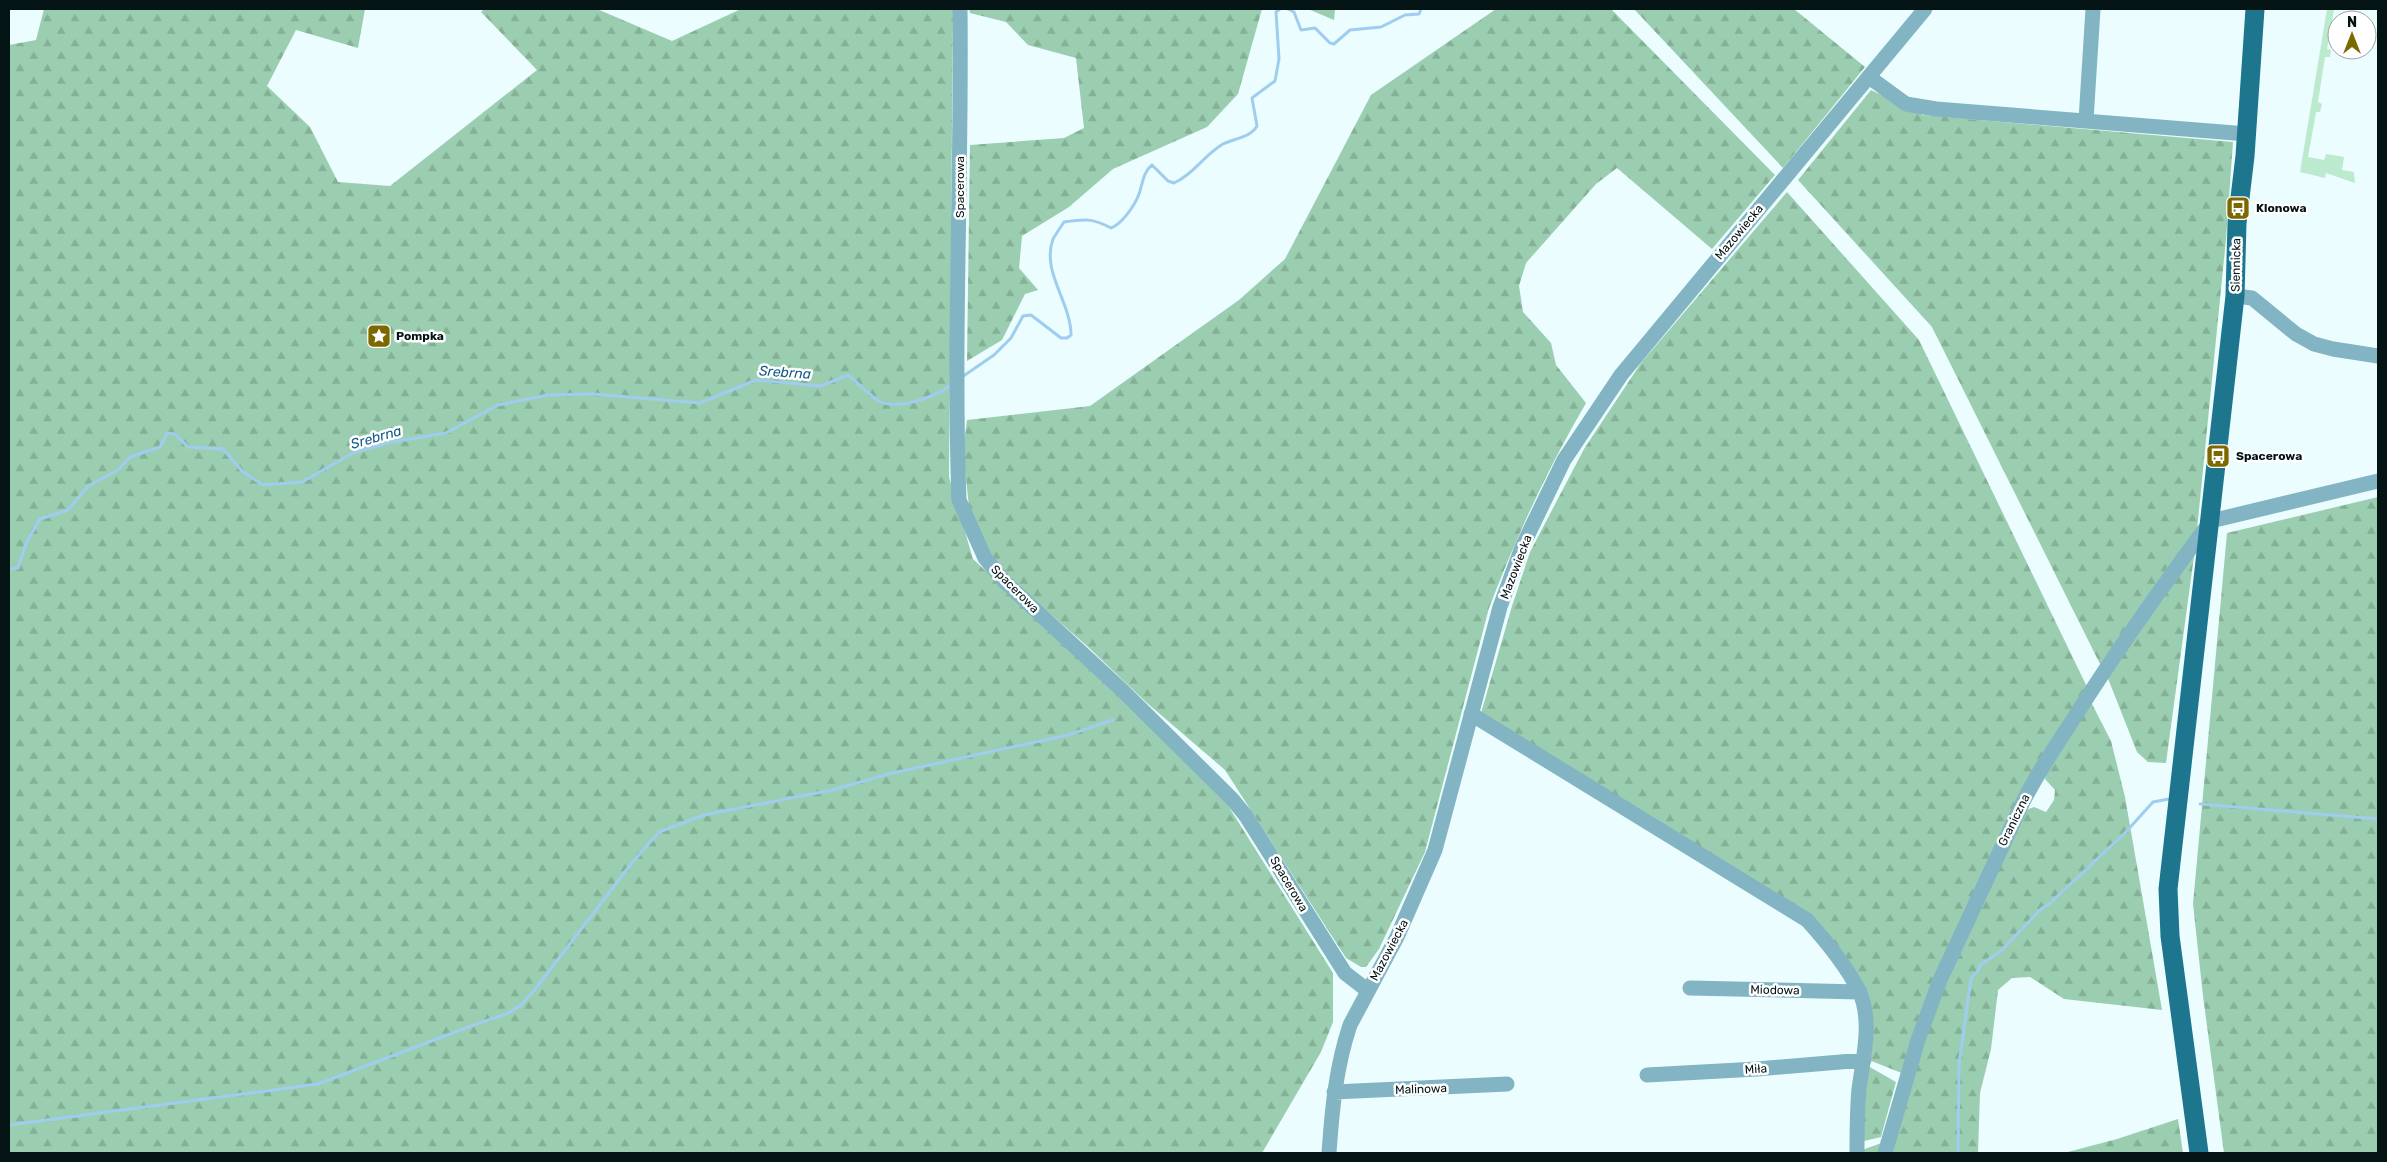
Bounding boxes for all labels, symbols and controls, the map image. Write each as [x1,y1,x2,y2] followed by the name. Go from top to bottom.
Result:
[2327,10,2377,60] north arrow
[2347,14,2357,31] text: N
[953,156,967,218] street label: Spacerowa
[2225,195,2251,221] bus stop icon: Klonowa
[2256,201,2307,215] place label: Klonowa
[1712,202,1766,262] street label: Mazowiecka
[2229,238,2243,292] street label: Siennicka
[366,323,392,349] place icon: Pompka
[396,329,444,343] place label: Pompka
[758,362,812,383] water label: Srebrna
[349,422,404,453] water label: Srebrna
[2205,443,2231,469] bus stop icon: Spacerowa
[2236,449,2302,463] place label: Spacerowa
[1497,533,1535,601] street label: Mazowiecka
[988,562,1042,616] street label: Spacerowa
[1995,792,2033,848] street label: Graniczna
[1267,854,1311,914] street label: Spacerowa
[1367,917,1411,983] street label: Mazowiecka
[1750,983,1800,997] street label: Miodowa
[1744,1061,1768,1077] street label: Miła
[1395,1081,1447,1097] street label: Malinowa

